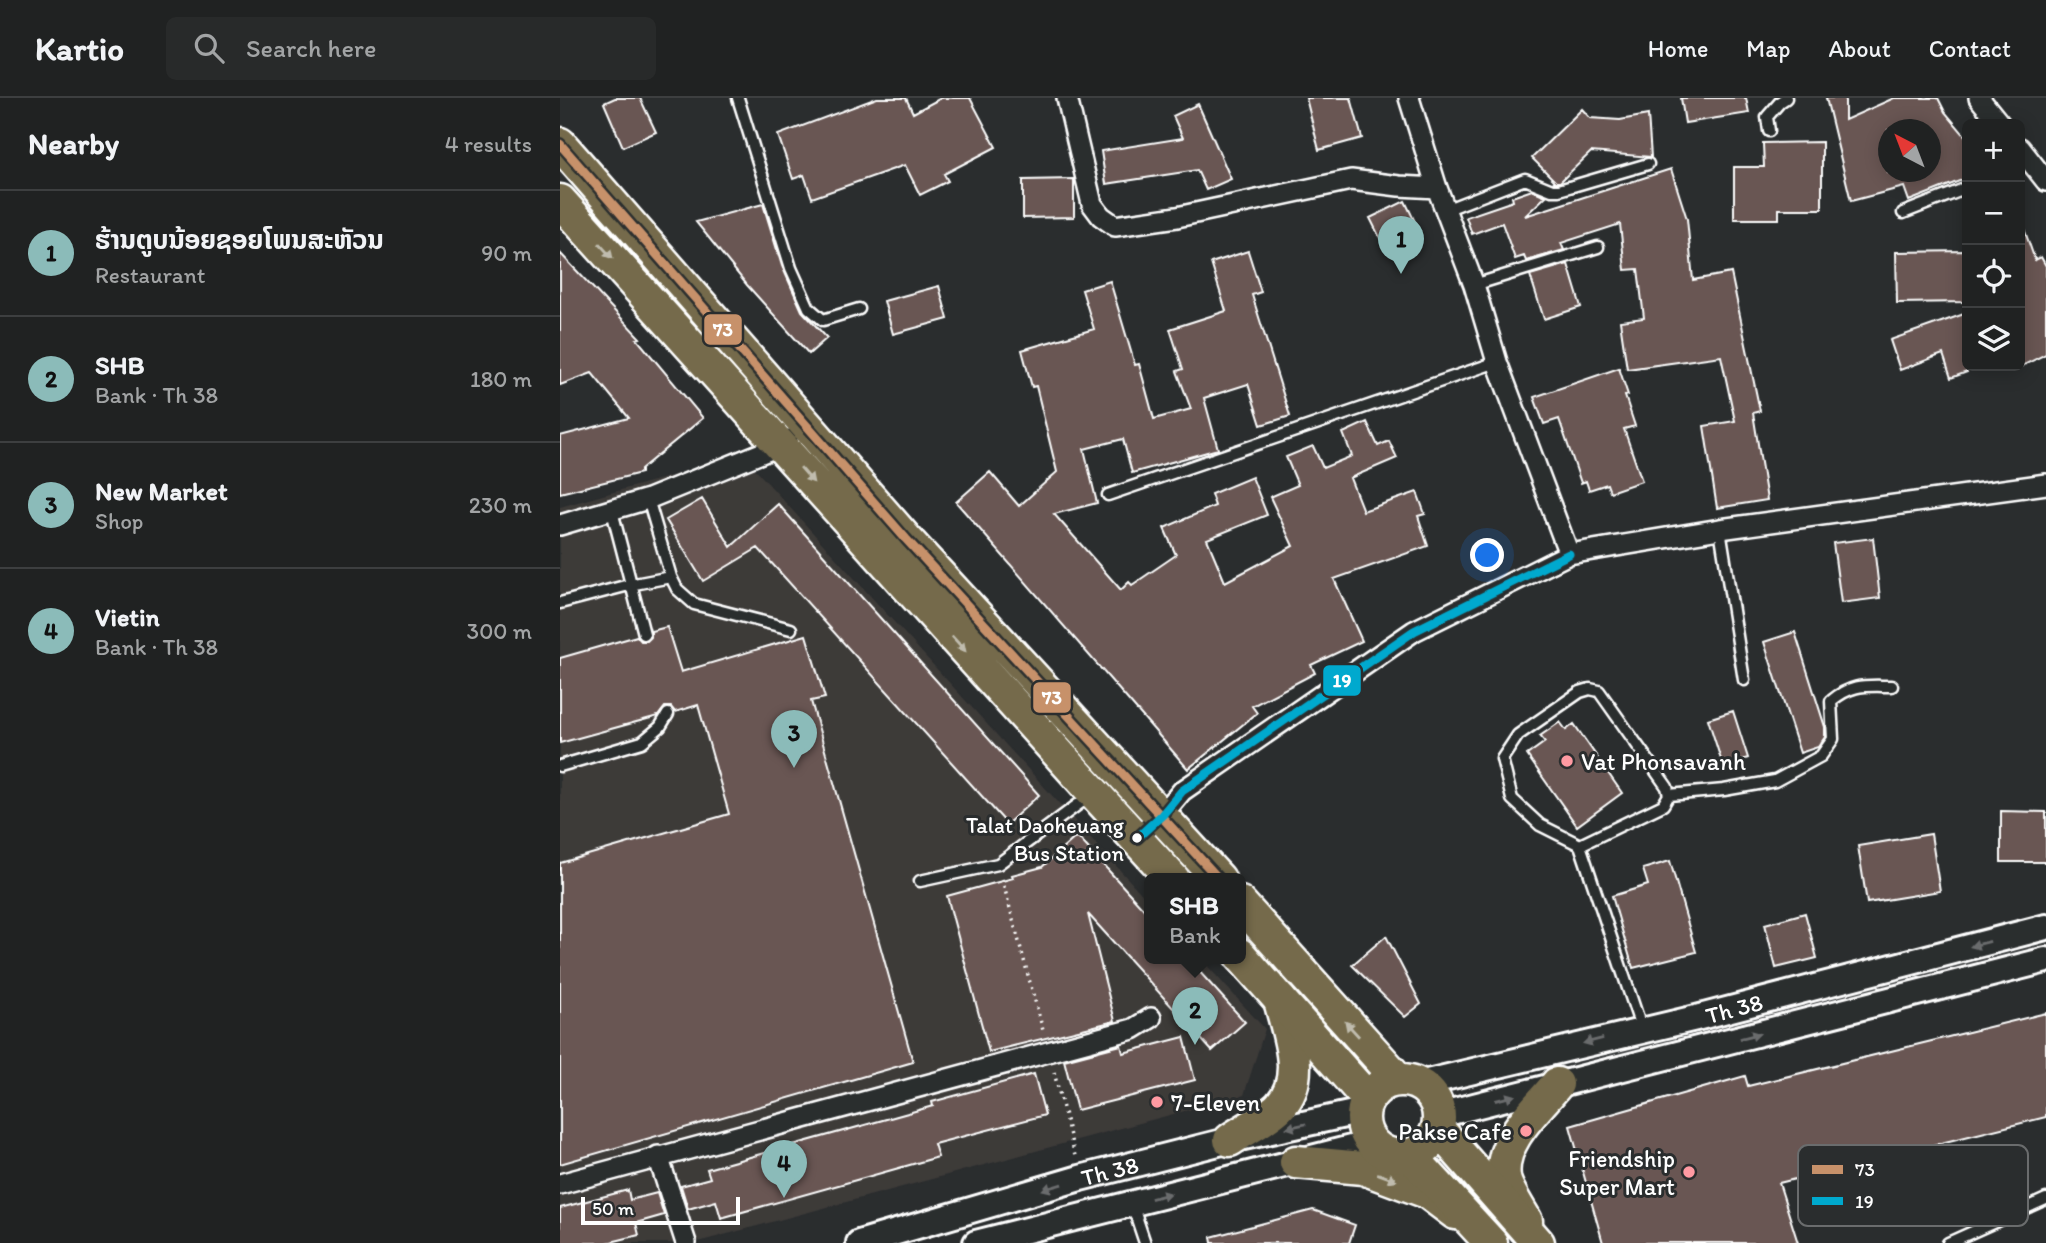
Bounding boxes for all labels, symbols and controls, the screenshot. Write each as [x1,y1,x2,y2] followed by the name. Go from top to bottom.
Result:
[166,17,656,80] search box
[35,29,124,68] text: Kartio
[190,29,228,67] icon: search
[246,32,376,64] text: Search here
[1648,34,1708,63] text: Home
[1746,34,1790,63] text: Map
[1828,34,1891,63] text: About
[1929,34,2011,63] text: Contact
[1878,119,1941,182] north arrow
[1962,119,2025,371] map controls
[1962,119,2025,182] button: +
[28,125,119,162] text: Nearby
[445,130,532,158] text: 4 results
[1962,182,2025,245] button: −
[1378,216,1424,274] pin: 1
[95,224,384,256] text: ຮ້ານຕູບນ້ອຍຊອຍໂພນສະຫັວນ
[46,239,56,267] text: 1
[481,239,532,267] text: 90 m
[598,242,614,260] one-way arrow
[1962,245,2025,308] button: locate
[95,261,205,289] text: Restaurant
[1962,308,2025,371] button: layers
[703,313,743,346] line badge: 73
[712,318,733,341] text: 73
[95,349,145,381] text: SHB
[45,365,57,393] text: 2
[470,365,532,393] text: 180 m
[95,381,218,409] text: Bank · Th 38
[799,466,815,483] one-way arrow
[95,475,228,507] text: New Market
[45,491,57,519] text: 3
[469,491,532,519] text: 230 m
[95,507,143,535] text: Shop
[1470,538,1504,572] your location
[95,601,160,633] text: Vietin
[44,617,58,645] text: 4
[467,617,532,645] text: 300 m
[95,633,218,661] text: Bank · Th 38
[951,636,966,653] one-way arrow
[1322,664,1362,697] line badge: 19
[1333,669,1351,692] text: 19
[1032,681,1072,714] line badge: 73
[1041,686,1062,709] text: 73
[771,710,817,768] pin: 3
[1581,747,1746,776] place label: Vat Phonsavanh
[1559,753,1575,769] marker: Vat Phonsavanh
[966,812,1125,867] place label: Talat Daoheuang Bus Station
[1130,831,1144,845] marker: Talat Daoheuang Bus Station
[1144,873,1246,964] popup
[1169,889,1219,921] text: SHB
[1169,921,1221,949] text: Bank
[1969,939,1991,950] one-way arrow
[1172,987,1218,1045] pin: 2
[1702,987,1766,1029] street label: Th 38
[1345,1020,1361,1037] one-way arrow
[1739,1030,1761,1041] one-way arrow
[1582,1036,1604,1047] one-way arrow
[1171,1088,1261,1117] place label: 7-Eleven
[1494,1092,1516,1103] one-way arrow
[1149,1094,1165,1110] marker: 7-Eleven
[1398,1117,1512,1146] place label: Pakse Cafe
[1285,1120,1307,1131] one-way arrow
[1518,1123,1534,1139] marker: Pakse Cafe
[761,1140,807,1198] pin: 4
[1559,1144,1675,1201] place label: Friendship Super Mart
[1798,1145,2028,1226] legend
[1078,1149,1141,1192] street label: Th 38
[1855,1158,1875,1181] text: 73
[1681,1164,1697,1180] marker: Friendship Super Mart
[1377,1171,1398,1182] one-way arrow
[1041,1182,1062,1192] one-way arrow
[1150,1190,1172,1201] one-way arrow
[1855,1190,1874,1213] text: 19
[581,1194,740,1226] scale bar
[592,1197,634,1220] text: 50 m

